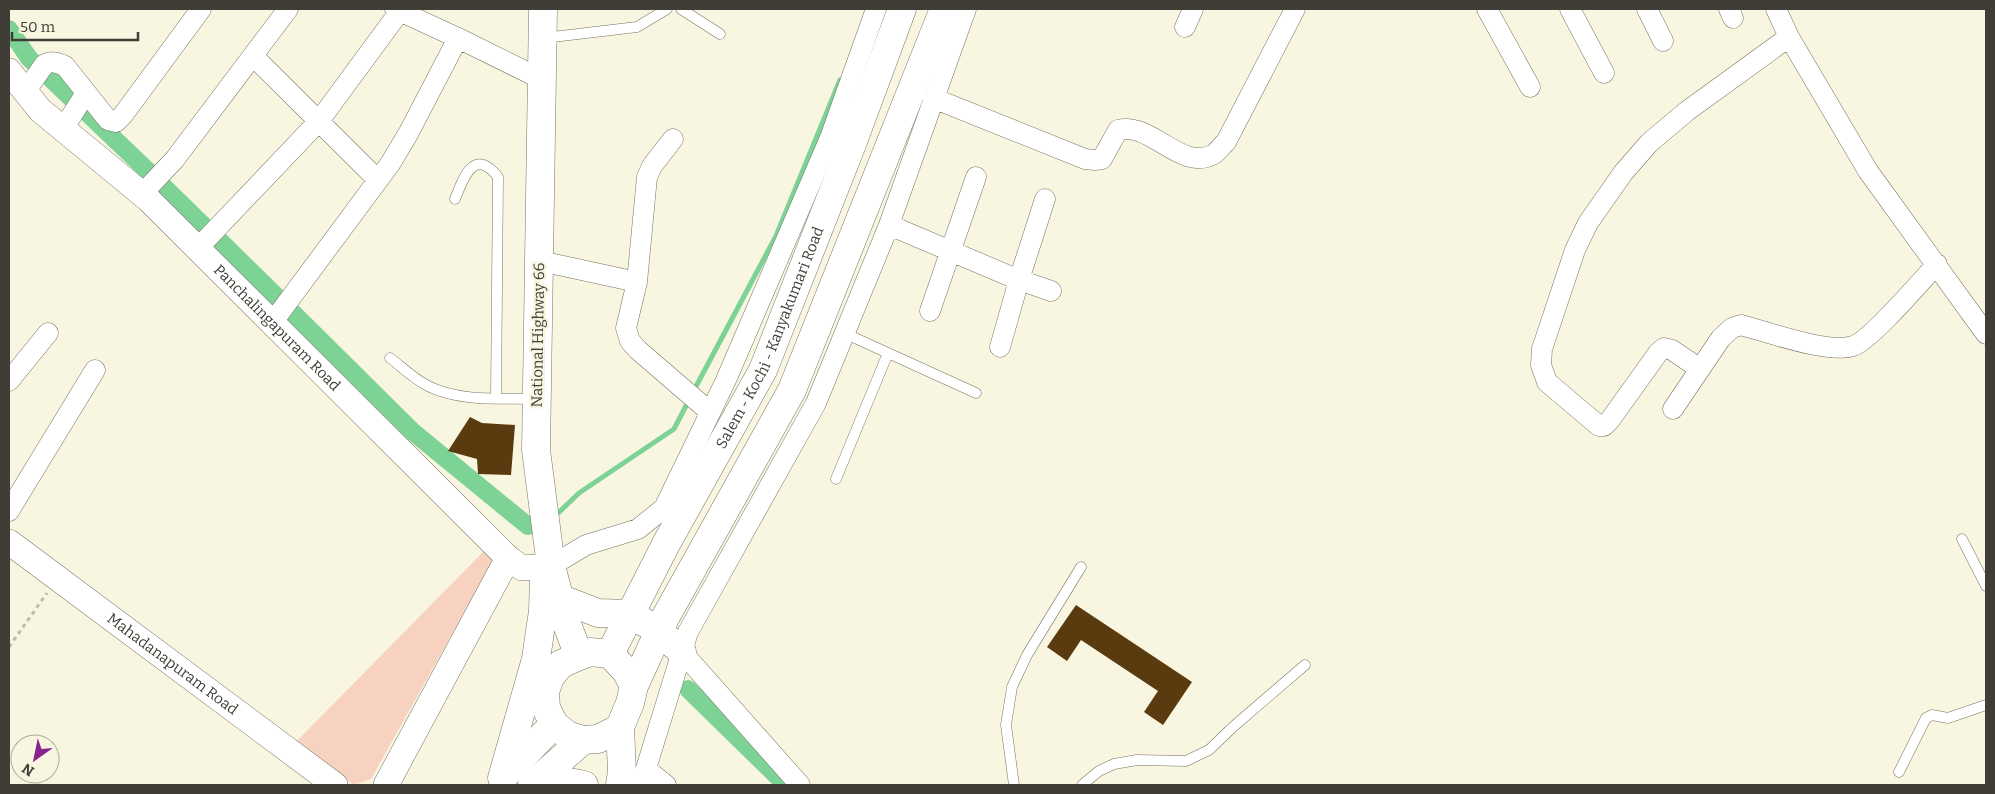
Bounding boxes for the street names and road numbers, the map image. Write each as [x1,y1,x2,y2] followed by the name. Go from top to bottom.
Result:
[712,224,828,452] street label: Salem - Kochi - Kanyakumari Road
[210,261,344,395] street label: Panchalingapuram Road
[528,262,548,408] street label: National Highway 66
[104,609,242,719] street label: Mahadanapuram Road

